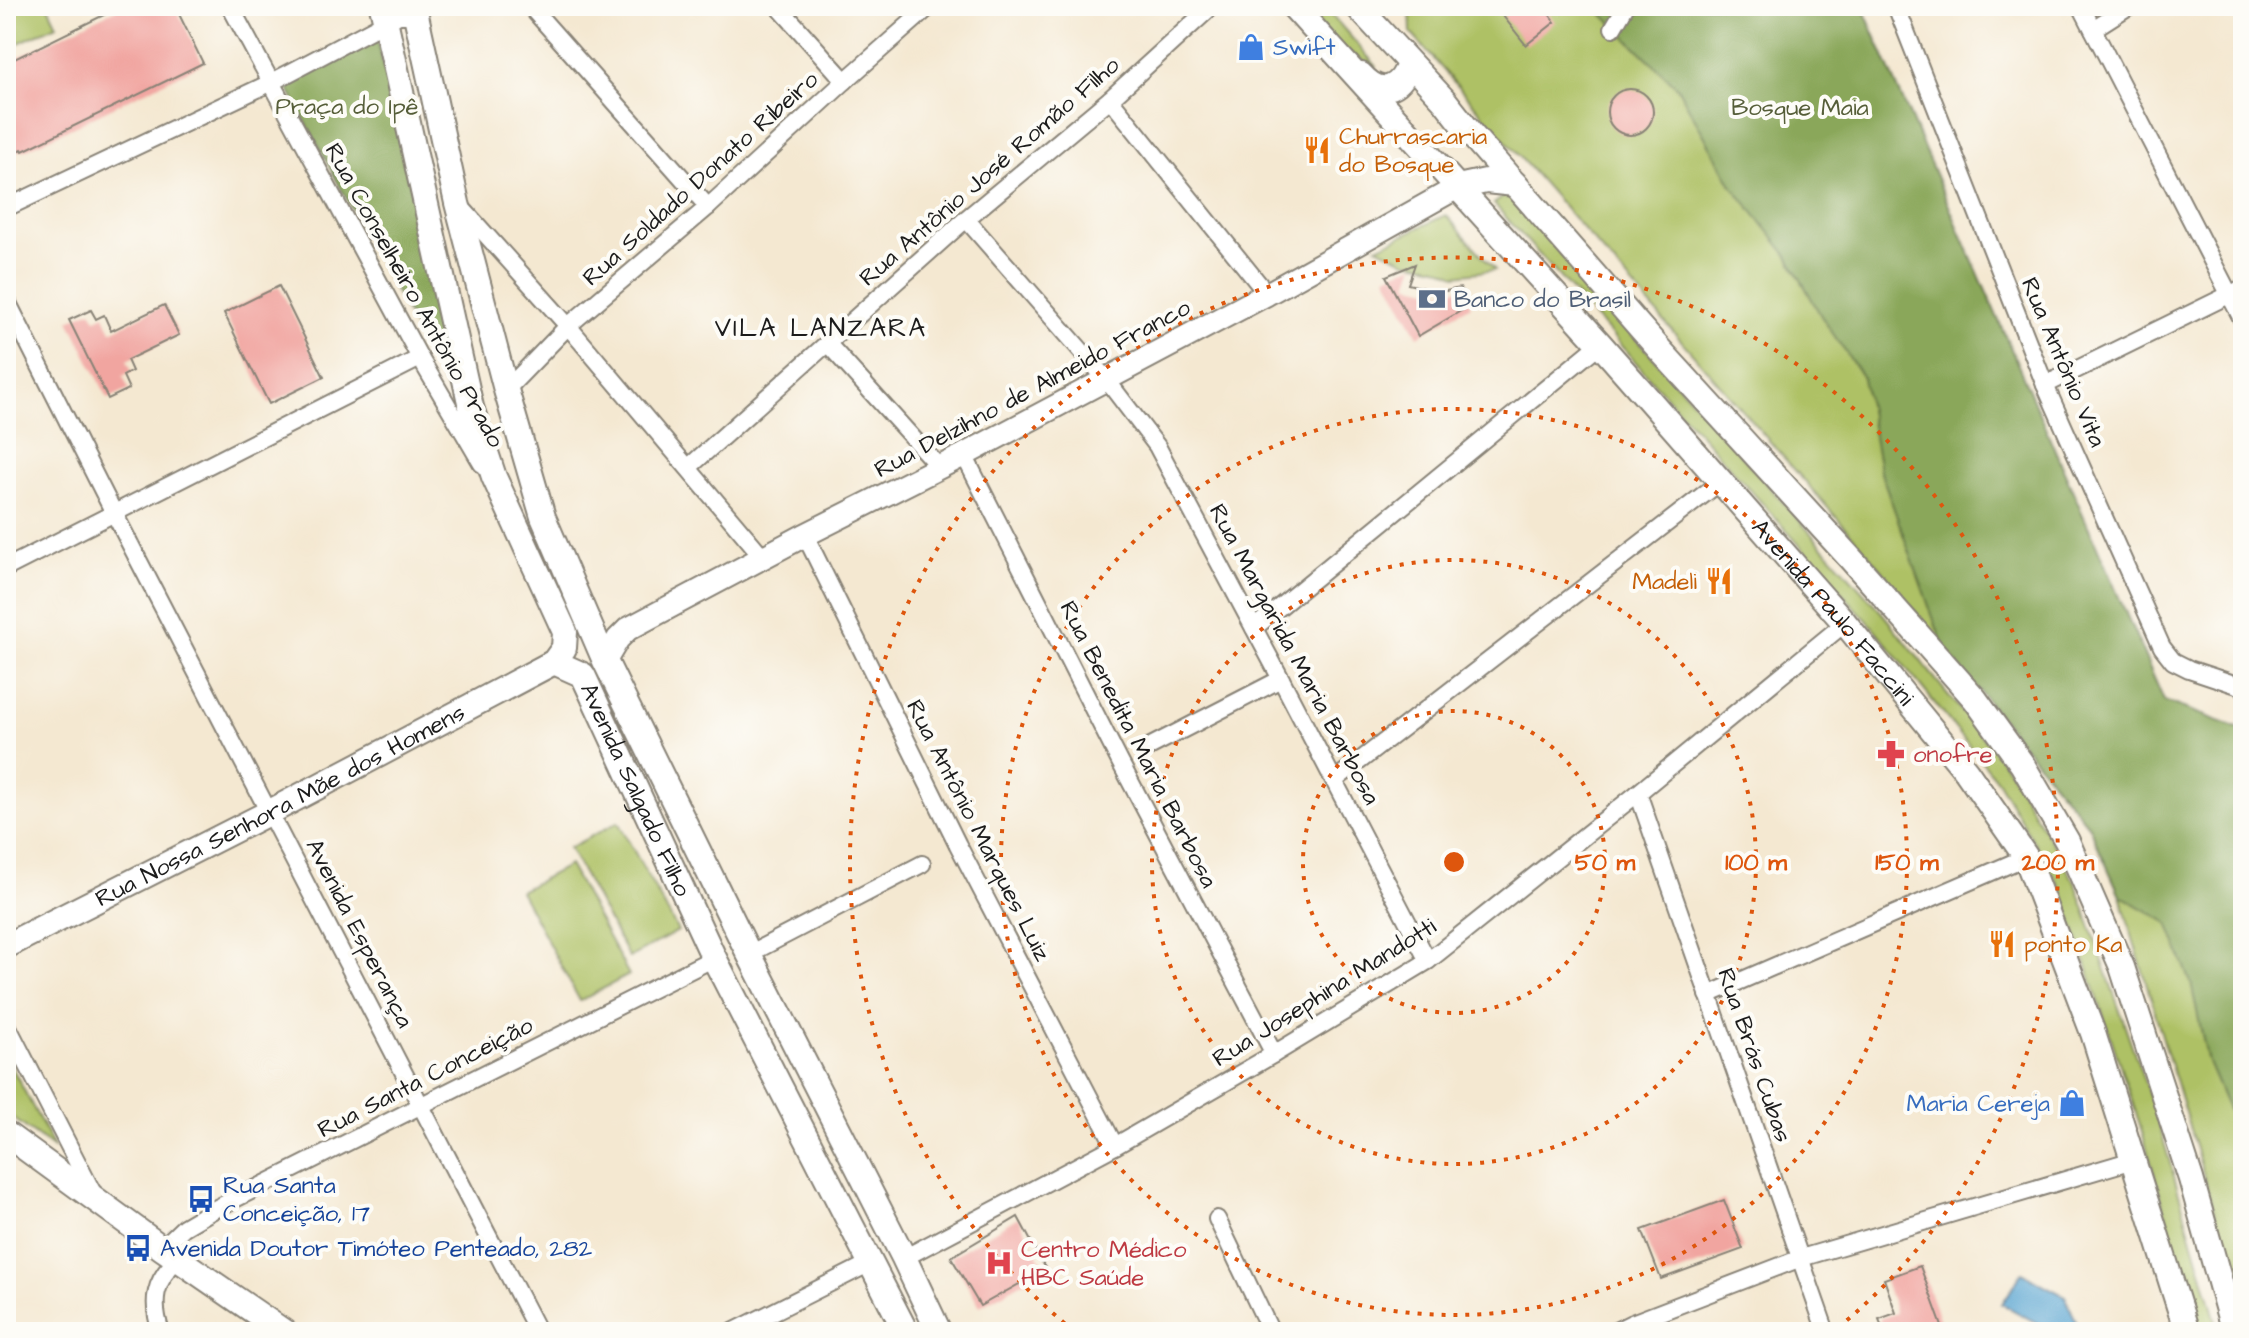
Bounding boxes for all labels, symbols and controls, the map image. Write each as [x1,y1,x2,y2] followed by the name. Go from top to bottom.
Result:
[1273,31,1336,65] place label: Swift
[1236,32,1266,62] shop icon: Swift
[852,49,1128,295] street label: Rua Antônio José Romão Filho
[575,63,827,294] street label: Rua Soldado Donato Ribeiro
[275,90,419,124] park label: Praça do Ipê
[1731,91,1869,125] park label: Bosque Maia
[1339,120,1487,182] place label: Churrascaria do Bosque
[1302,135,1332,165] restaurant icon: Churrascaria do Bosque
[316,137,512,454] street label: Rua Conselheiro Antônio Prado
[2012,272,2114,452] street label: Rua Antônio Vita
[1454,283,1631,317] place label: Banco do Brasil
[1417,284,1447,314] bank icon: Banco do Brasil
[868,291,1197,487] street label: Rua Delzihno de Almeido Franco
[715,310,927,346] district label: VILA LANZARA
[1199,498,1388,811] street label: Rua Margarida Maria Barbosa
[1743,512,1922,714] street label: Avenida Paulo Faccini
[1632,565,1697,599] place label: Madeli
[1704,566,1734,596] restaurant icon: Madeli
[1051,595,1225,894] street label: Rua Benedita Maria Barbosa
[571,678,699,903] street label: Avenida Salgado Filho
[897,694,1059,967] street label: Rua Antônio Marques Luiz
[90,696,471,916] street label: Rua Nossa Senhora Mãe dos Homens
[1913,738,1992,772] place label: onofre
[1876,739,1906,769] pharmacy icon: onofre
[297,833,421,1034] street label: Avenida Esperança
[1575,846,1636,880] text: 50 m
[1725,846,1787,880] text: 100 m
[1875,846,1939,880] text: 150 m
[2021,846,2094,880] text: 200 m
[1440,848,1468,876] centre of rings
[1206,910,1443,1076] street label: Rua Josephina Mandotti
[2024,928,2122,962] place label: ponto Ka
[1987,929,2017,959] restaurant icon: ponto Ka
[1708,964,1800,1147] street label: Rua Brás Cubas
[312,1009,539,1147] street label: Rua Santa Conceição
[1907,1087,2050,1121] place label: Maria Cereja
[2057,1088,2087,1118] shop icon: Maria Cereja
[223,1169,370,1231] place label: Rua Santa Conceição, 17
[186,1184,216,1214] bus stop icon: Rua Santa Conceição, 17
[160,1232,593,1266] place label: Avenida Doutor Timóteo Penteado, 282
[123,1233,153,1263] bus stop icon: Avenida Doutor Timóteo Penteado, 282
[1021,1233,1187,1295] place label: Centro Médico HBC Saúde
[984,1248,1014,1278] hospital icon: Centro Médico HBC Saúde

